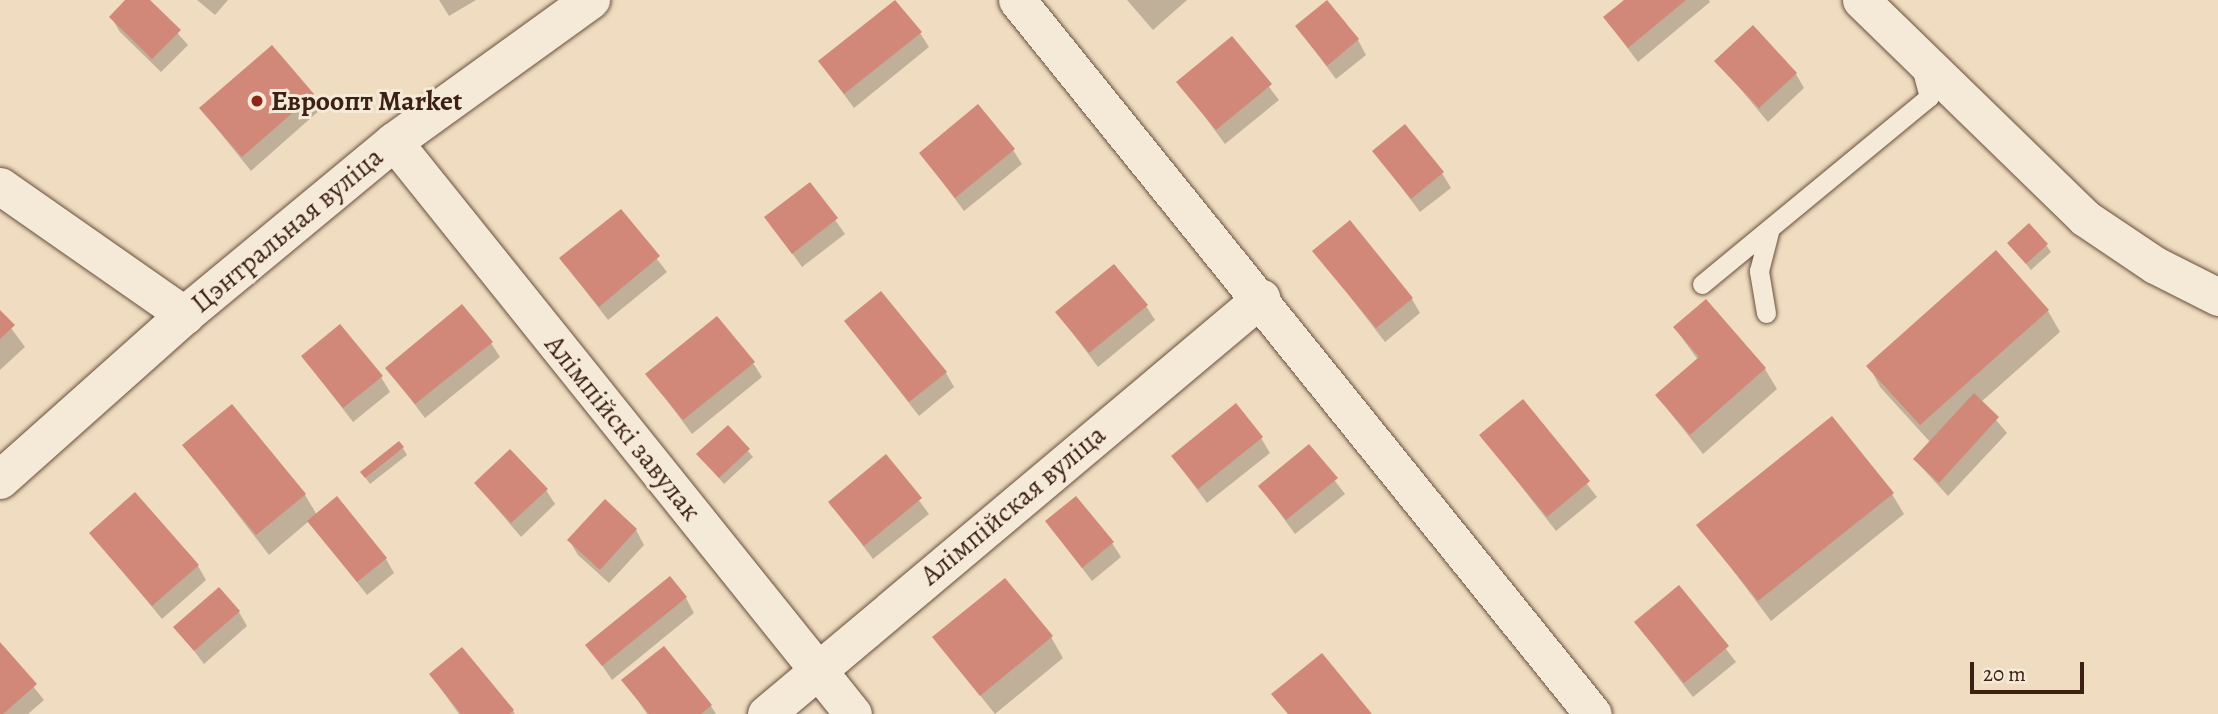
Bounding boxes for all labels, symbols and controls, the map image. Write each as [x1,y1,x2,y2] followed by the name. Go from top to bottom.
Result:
[271,84,462,118] place label: Евроопт Market
[249,93,265,109] marker: Евроопт Market
[184,140,390,320] street label: Цэнтральная вуліца
[538,328,708,528] street label: Алімпійскі завулак
[914,418,1112,592] street label: Алімпійская вуліца
[1973,648,2087,692] scale bar
[1983,660,2026,688] text: 20 m

